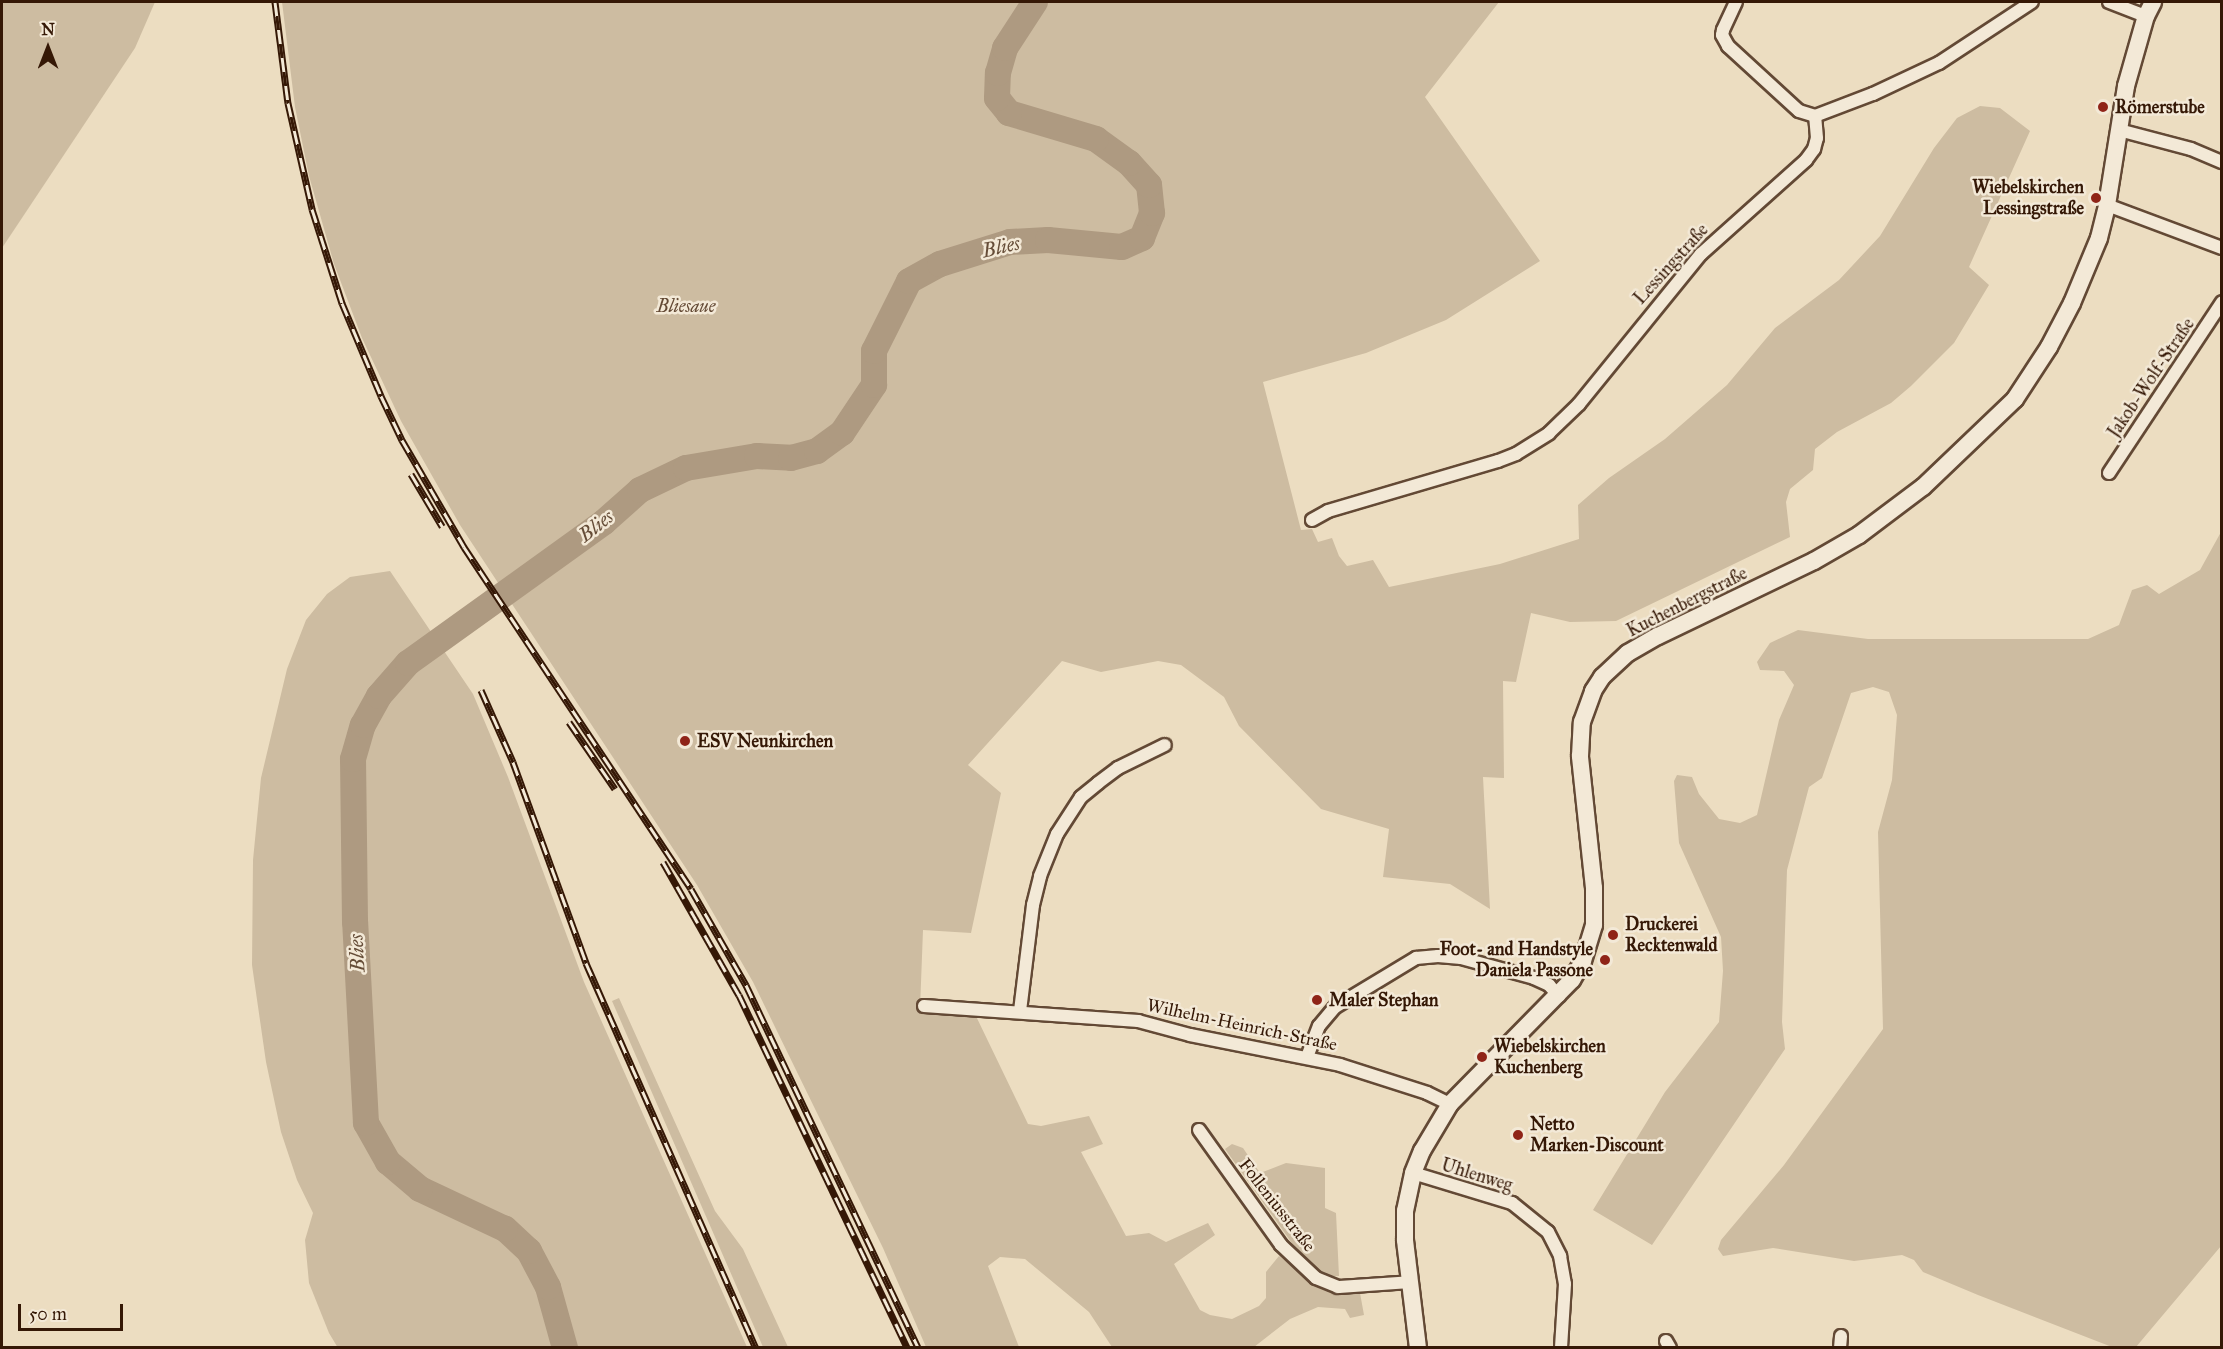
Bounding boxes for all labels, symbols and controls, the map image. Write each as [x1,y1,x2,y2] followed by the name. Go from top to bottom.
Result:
[18,18,78,78] north arrow
[41,20,55,39] text: N
[2115,96,2205,118] place label: Römerstube
[2096,100,2110,114] marker: Römerstube
[1972,177,2084,219] place label: Wiebelskirchen Lessingstraße
[2089,191,2103,205] marker: Wiebelskirchen Lessingstraße
[1629,219,1713,309] street label: Lessingstraße
[980,231,1022,263] water label: Blies
[657,295,715,317] park label: Bliesaue
[2103,314,2199,442] street label: Jakob-Wolf-Straße
[574,505,618,547] water label: Blies
[1623,562,1751,642] street label: Kuchenbergstraße
[697,730,833,752] place label: ESV Neunkirchen
[678,734,692,748] marker: ESV Neunkirchen
[1625,914,1718,956] place label: Druckerei Recktenwald
[1606,928,1620,942] marker: Druckerei Recktenwald
[344,933,370,973] water label: Blies
[1440,939,1593,982] place label: Foot- and Handstyle Daniela Passone
[1598,953,1612,967] marker: Foot- and Handstyle Daniela Passone
[1329,989,1439,1011] place label: Maler Stephan
[1310,993,1324,1007] marker: Maler Stephan
[1145,994,1339,1056] street label: Wilhelm-Heinrich-Straße
[1494,1036,1606,1078] place label: Wiebelskirchen Kuchenberg
[1475,1050,1489,1064] marker: Wiebelskirchen Kuchenberg
[1530,1114,1664,1156] place label: Netto Marken-Discount
[1511,1128,1525,1142] marker: Netto Marken-Discount
[1234,1154,1320,1256] street label: Folleniusstraße
[1439,1154,1515,1196] street label: Uhlenweg
[21,1292,126,1330] scale bar
[29,1303,67,1325] text: 50 m

